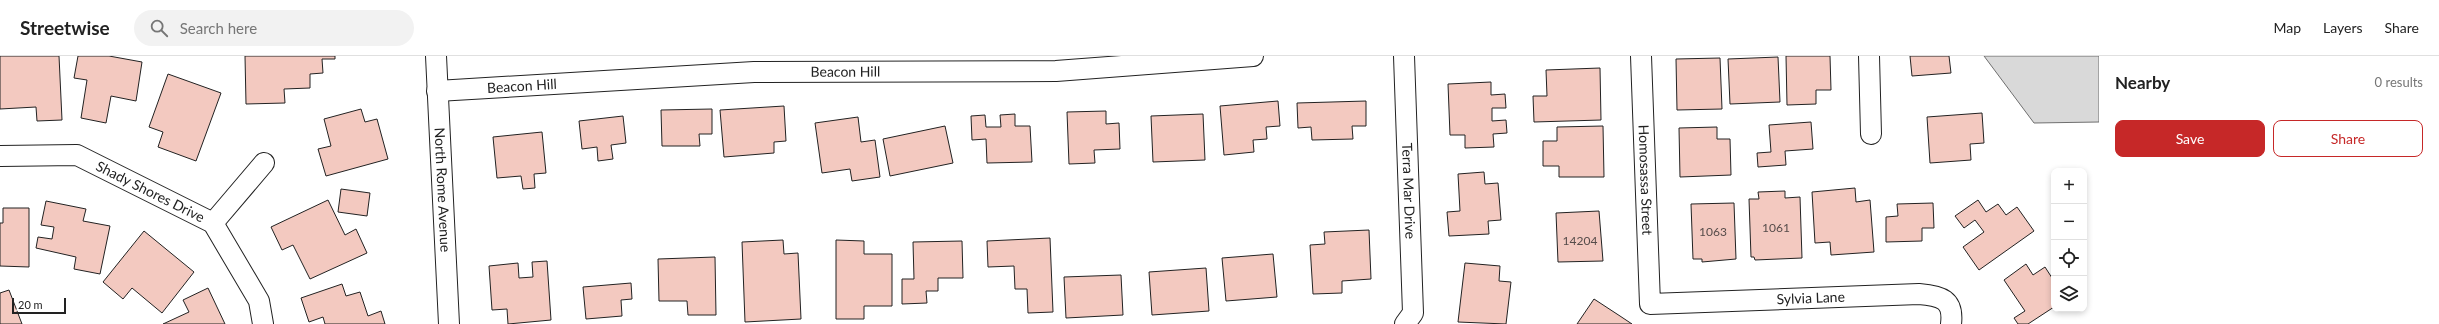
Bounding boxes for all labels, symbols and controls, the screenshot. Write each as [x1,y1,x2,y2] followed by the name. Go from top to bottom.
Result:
[134,10,414,46] search box
[20,16,110,39] text: Streetwise
[148,17,170,39] icon: search
[180,19,257,37] text: Search here
[2273,19,2301,36] text: Map
[2323,19,2363,36] text: Layers
[2385,19,2419,36] text: Share
[810,63,880,80] street label: Beacon Hill
[2115,72,2170,93] text: Nearby
[2375,74,2423,90] text: 0 results
[486,75,557,96] street label: Beacon Hill
[2115,120,2265,157] button: Save
[2273,120,2423,157] button: Share
[1635,124,1656,235] street label: Homosassa Street
[431,127,455,253] street label: North Rome Avenue
[1399,143,1419,239] street label: Terra Mar Drive
[93,157,208,225] street label: Shady Shores Drive
[2051,168,2087,312] map controls
[2051,168,2087,204] button: +
[2051,204,2087,240] button: −
[1762,220,1790,235] house number: 1061
[1699,224,1727,239] house number: 1063
[1563,233,1597,248] house number: 14204
[2051,240,2087,276] button: locate
[2051,276,2087,312] button: layers
[1776,288,1845,307] street label: Sylvia Lane
[12,296,66,315] scale bar
[18,298,43,311] text: 20 m

